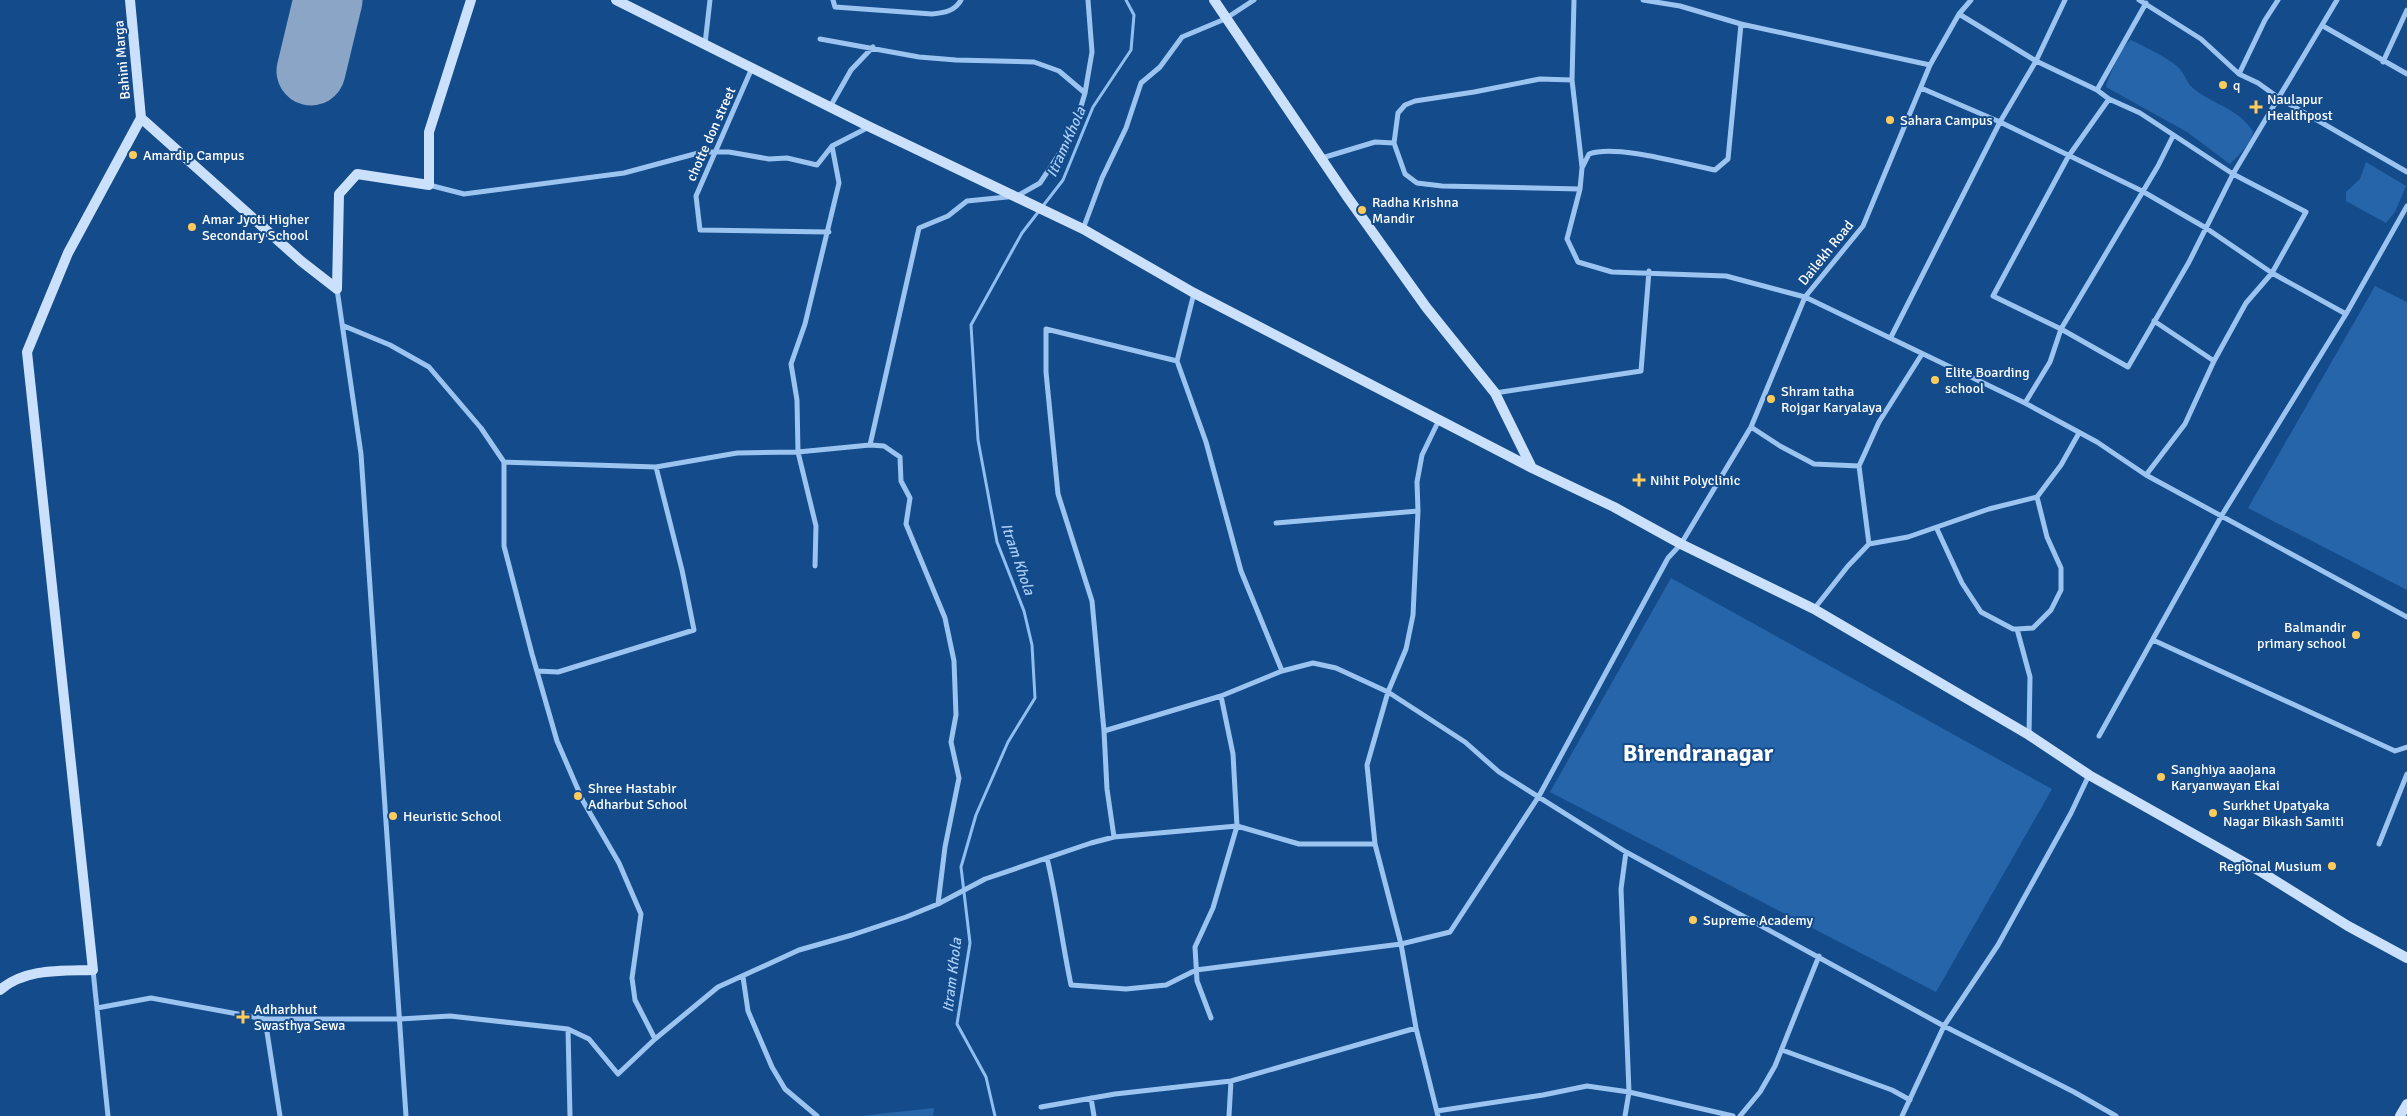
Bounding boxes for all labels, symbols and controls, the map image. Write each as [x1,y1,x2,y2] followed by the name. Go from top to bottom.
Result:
[110,20,134,100] street label: Bahini Marga
[2233,77,2240,94] place label: q
[2217,79,2229,91] marker: q
[683,84,739,184] street label: chotte don street
[2267,91,2333,124] place label: Naulapur Healthpost
[2249,100,2263,114] marker: Naulapur Healthpost
[1043,104,1090,180] water label: Itram Khola
[1900,112,1993,129] place label: Sahara Campus
[1884,114,1896,126] marker: Sahara Campus
[143,147,244,164] place label: Amardip Campus
[127,149,139,161] marker: Amardip Campus
[1372,194,1459,227] place label: Radha Krishna Mandir
[1356,204,1368,216] marker: Radha Krishna Mandir
[202,211,310,244] place label: Amar Jyoti Higher Secondary School
[1795,217,1857,289] street label: Dailekh Road
[186,221,198,233] marker: Amar Jyoti Higher Secondary School
[1945,364,2030,397] place label: Elite Boarding school
[1929,374,1941,386] marker: Elite Boarding school
[1781,383,1882,416] place label: Shram tatha Rojgar Karyalaya
[1765,393,1777,405] marker: Shram tatha Rojgar Karyalaya
[1650,472,1741,489] place label: Nihit Polyclinic
[1632,473,1646,487] marker: Nihit Polyclinic
[997,521,1039,598] water label: Itram Khola
[2257,619,2347,652] place label: Balmandir primary school
[2350,629,2362,641] marker: Balmandir primary school
[1623,738,1774,768] district label: Birendranagar
[2171,761,2280,794] place label: Sanghiya aaojana Karyanwayan Ekai
[2155,771,2167,783] marker: Sanghiya aaojana Karyanwayan Ekai
[588,780,687,813] place label: Shree Hastabir Adharbut School
[572,790,584,802] marker: Shree Hastabir Adharbut School
[2223,797,2344,830] place label: Surkhet Upatyaka Nagar Bikash Samiti
[2207,807,2219,819] marker: Surkhet Upatyaka Nagar Bikash Samiti
[403,808,502,825] place label: Heuristic School
[387,810,399,822] marker: Heuristic School
[2219,858,2322,875] place label: Regional Musium
[2326,860,2338,872] marker: Regional Musium
[1703,912,1813,929] place label: Supreme Academy
[1687,914,1699,926] marker: Supreme Academy
[939,936,966,1013] water label: Itram Khola
[254,1001,345,1034] place label: Adharbhut Swasthya Sewa
[236,1010,250,1024] marker: Adharbhut Swasthya Sewa

